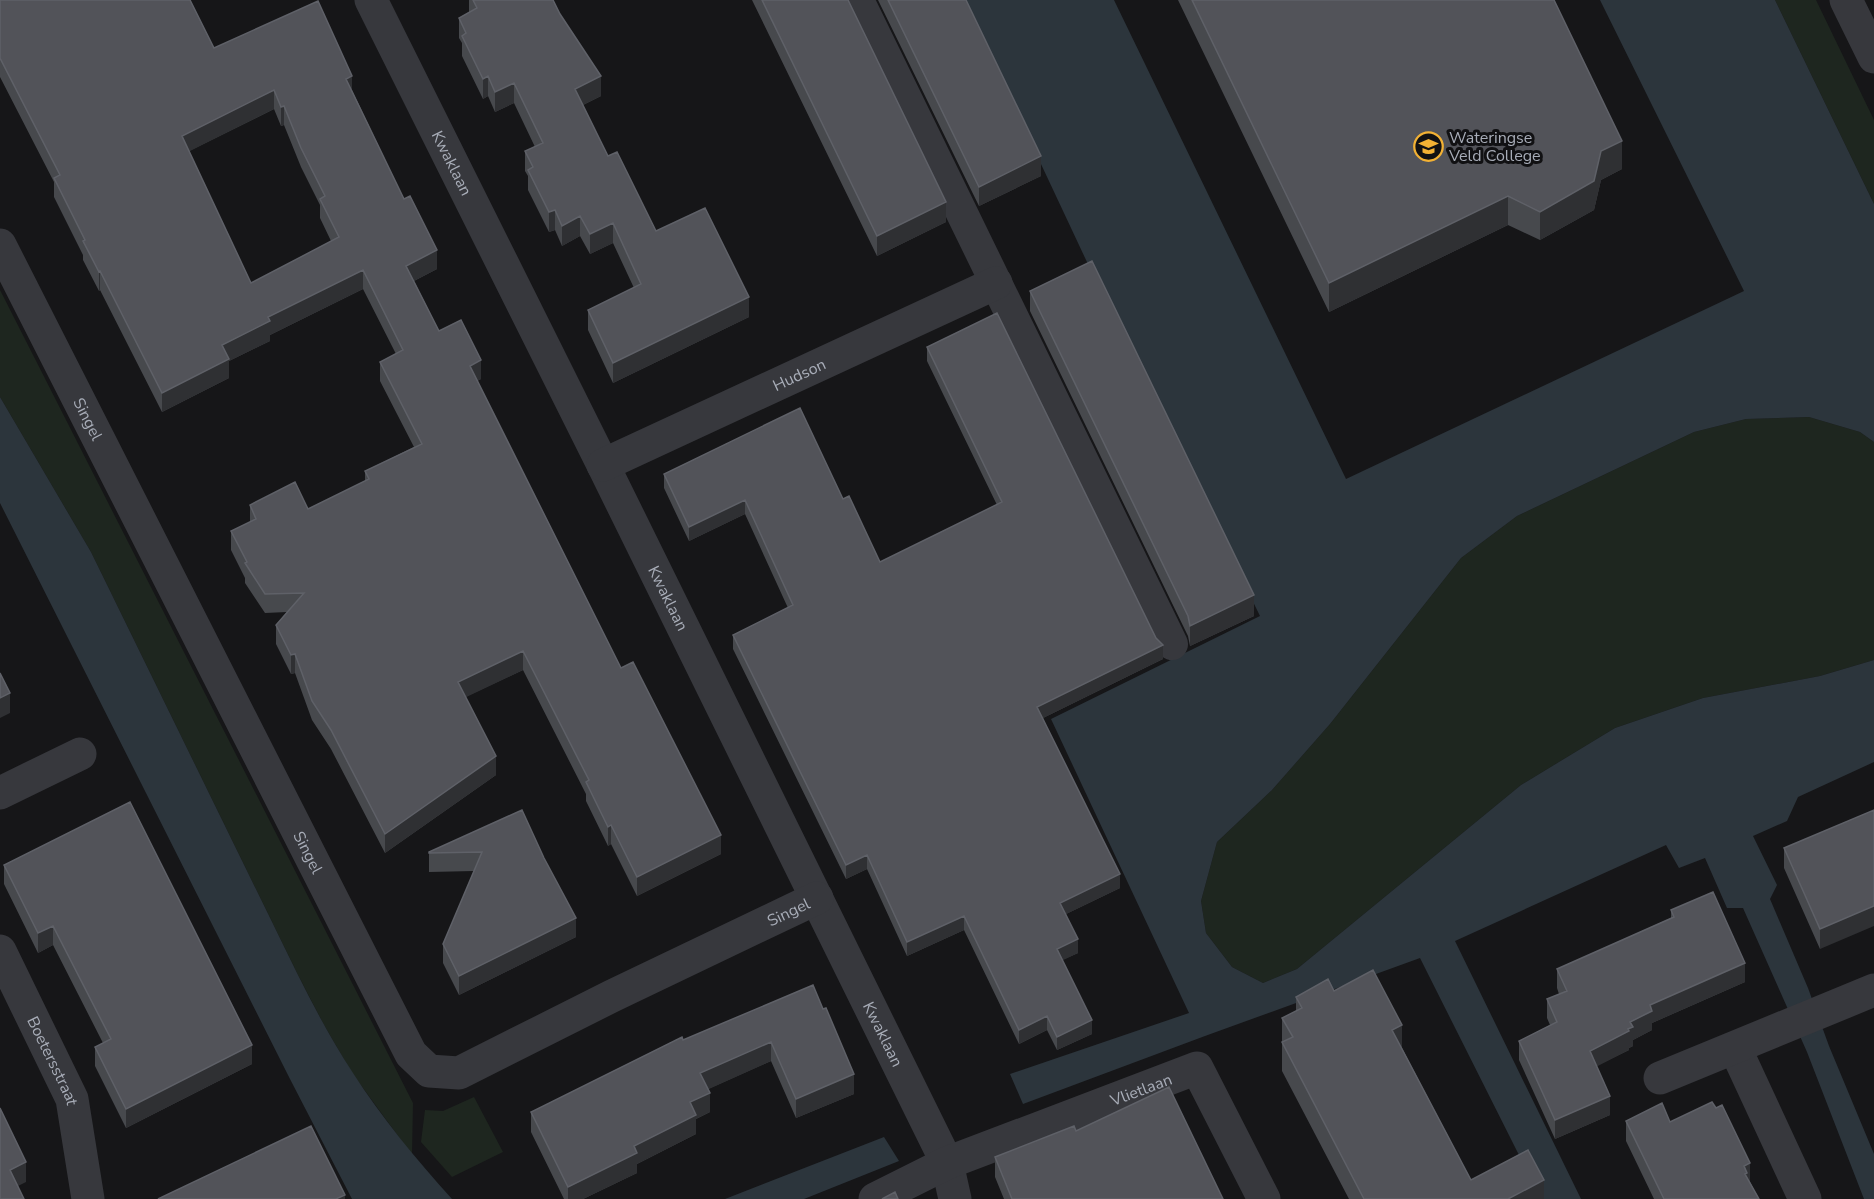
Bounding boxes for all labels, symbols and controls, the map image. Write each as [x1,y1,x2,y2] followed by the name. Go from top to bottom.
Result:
[426,127,477,200] street label: Kwaklaan
[1448,127,1541,167] place label: Wateringse Veld College
[1412,130,1444,162] school or university icon: Wateringse Veld College
[769,353,830,397] street label: Hudson
[67,394,108,445] street label: Singel
[642,562,693,635] street label: Kwaklaan
[287,827,328,878] street label: Singel
[764,893,814,932] street label: Singel
[857,998,908,1071] street label: Kwaklaan
[21,1013,83,1107] street label: Boetersstraat
[1106,1068,1175,1112] street label: Vlietlaan

